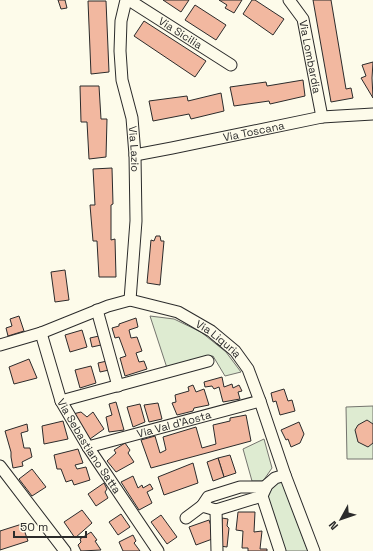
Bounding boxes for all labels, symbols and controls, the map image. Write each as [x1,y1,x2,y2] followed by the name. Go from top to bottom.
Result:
[156,14,205,52] street label: Via Sicilia
[296,19,324,95] street label: Via Lombardia
[222,118,286,144] street label: Via Toscana
[126,125,142,172] street label: Via Lazio
[193,317,245,361] street label: Via Liguria
[54,396,125,497] street label: Via Sebastiano Satta
[135,407,213,441] street label: Via Val d'Aosta
[321,499,361,539] north arrow
[14,513,86,539] scale bar
[326,518,341,533] text: N
[20,519,48,535] text: 50 m

